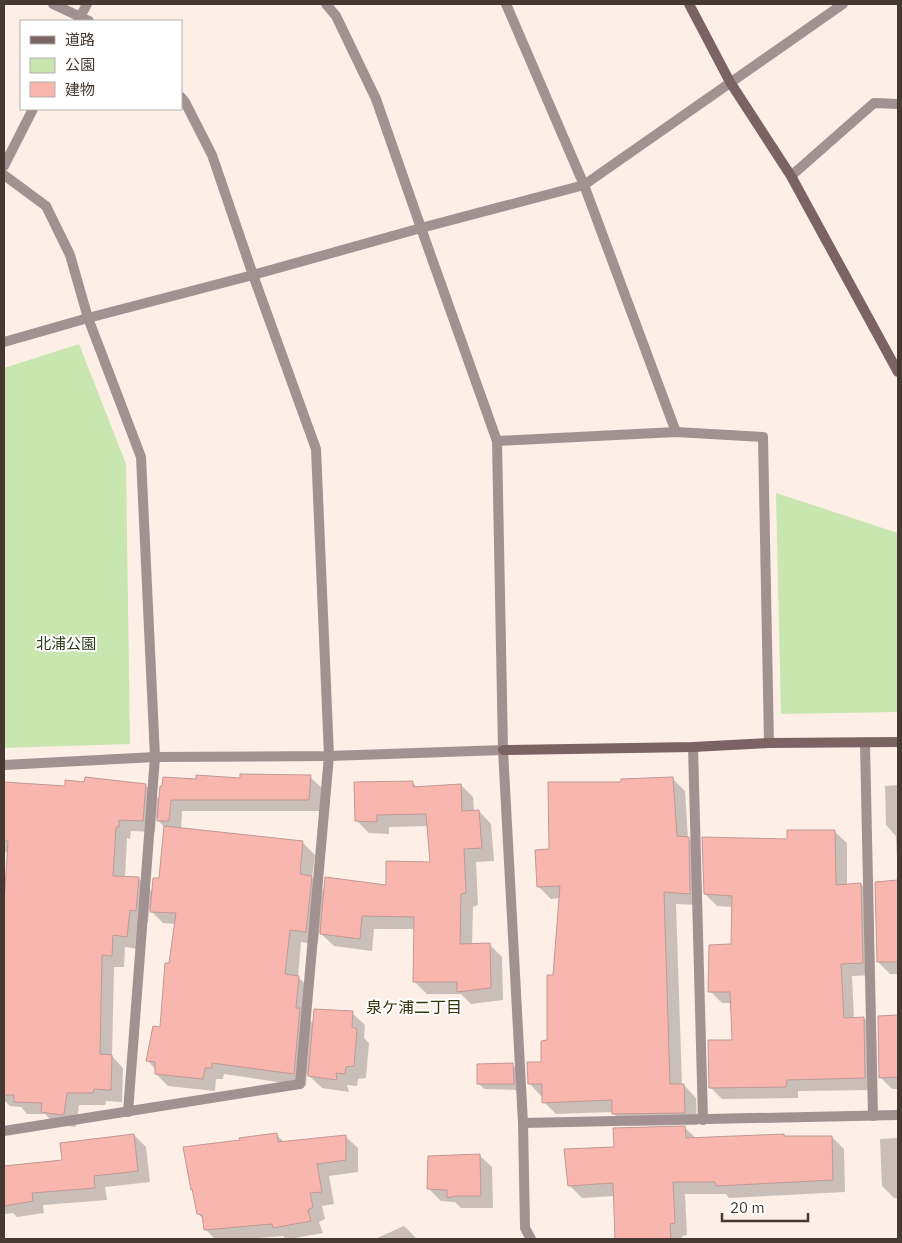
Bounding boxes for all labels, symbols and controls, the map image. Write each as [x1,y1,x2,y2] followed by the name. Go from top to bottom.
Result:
[20,20,182,110] legend
[65,30,95,49] text: 道路
[65,55,95,74] text: 公園
[65,80,95,99] text: 建物
[36,634,96,653] park label: 北浦公園
[366,997,462,1017] district label: 泉ケ浦二丁目
[722,1190,808,1222] scale bar
[730,1198,765,1217] text: 20 m

